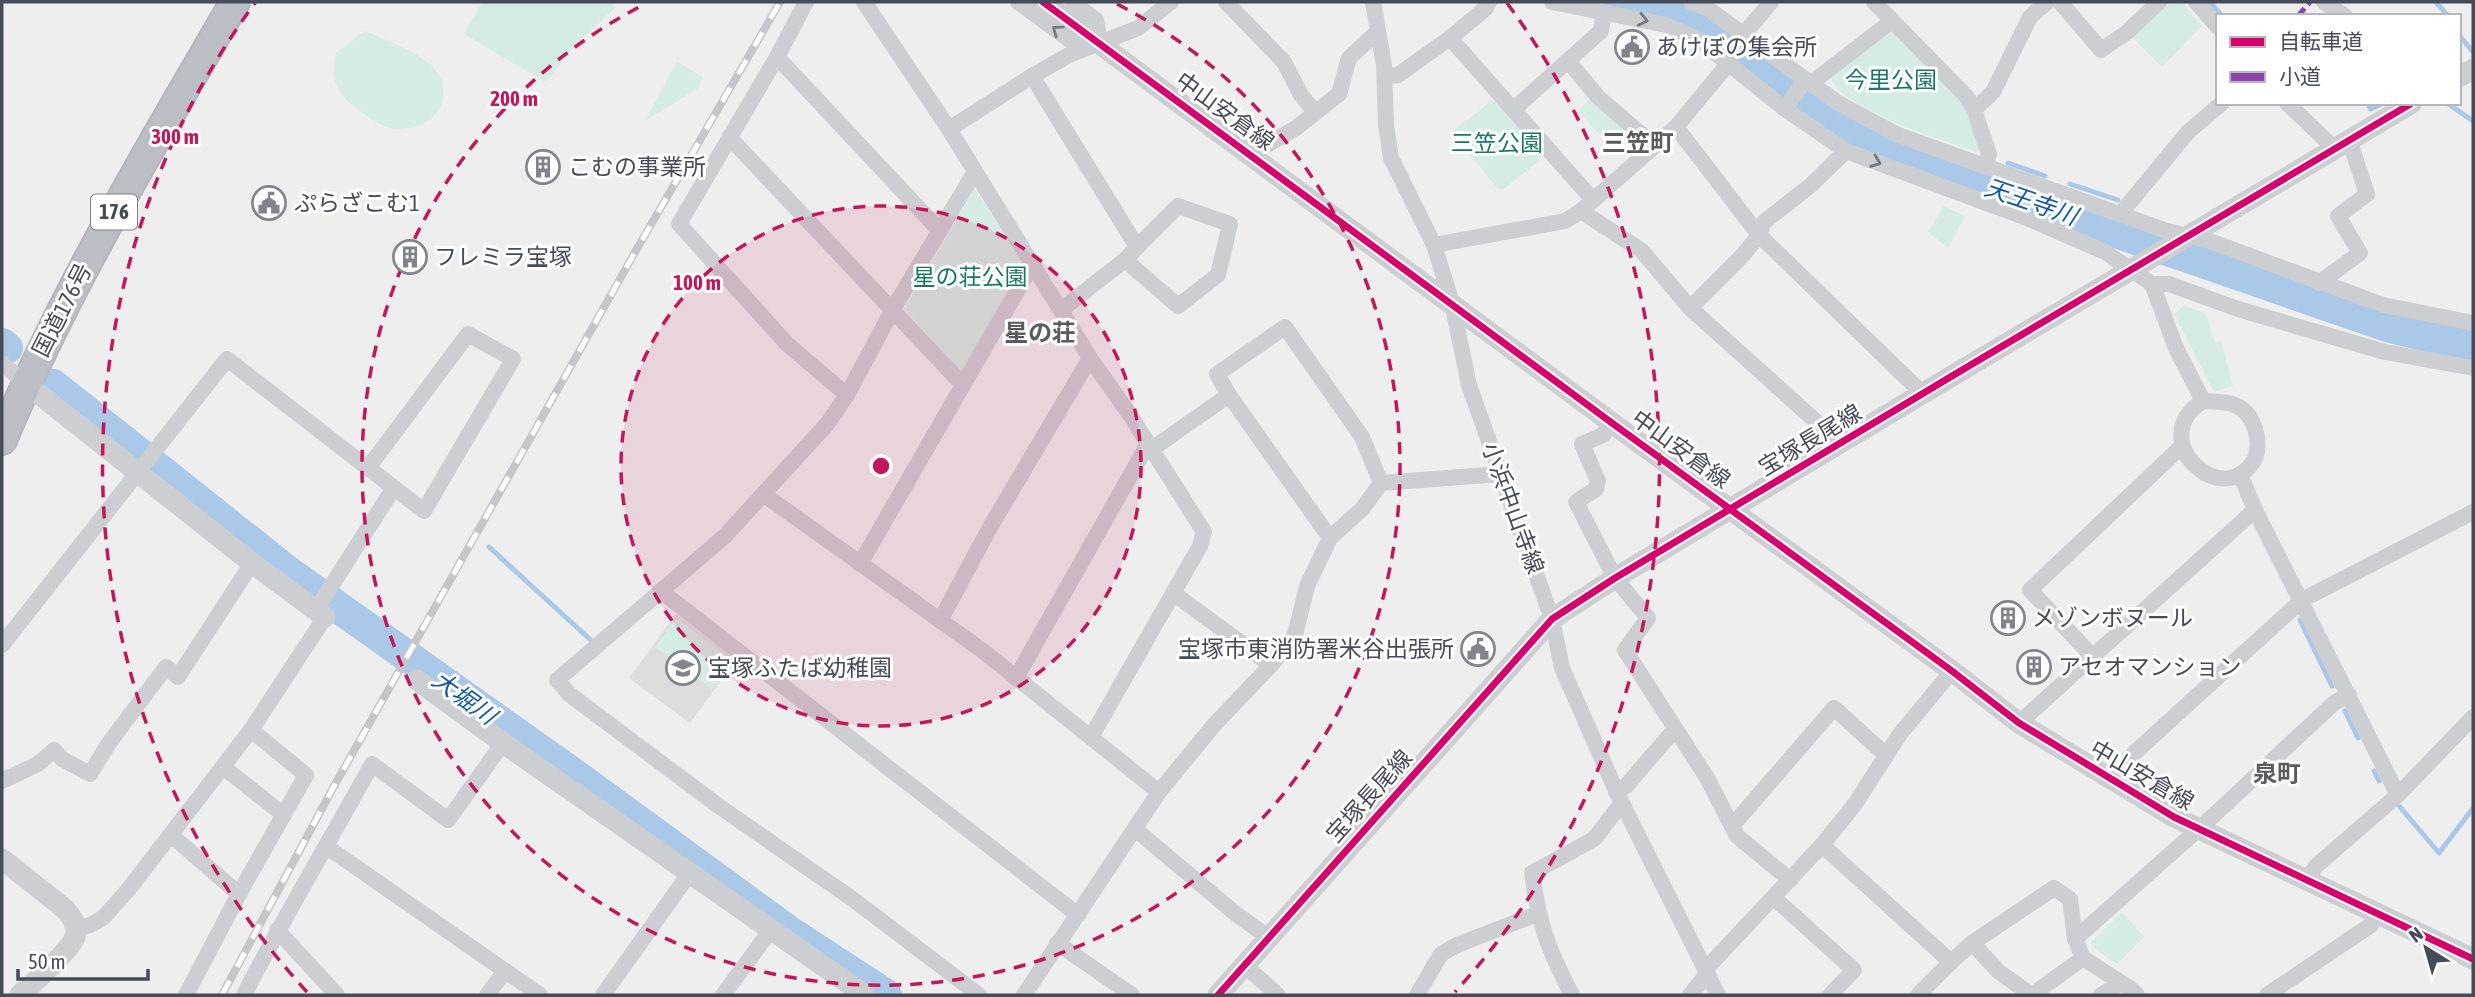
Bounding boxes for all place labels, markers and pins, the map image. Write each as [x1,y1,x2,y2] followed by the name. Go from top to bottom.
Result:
[1613,28,1651,66] public building icon: あけぼの集会所
[1656,34,1817,60] place label: あけぼの集会所
[524,148,562,186] building icon: こむの事業所
[568,154,706,180] place label: こむの事業所
[250,184,288,222] public building icon: ぷらざこむ1
[294,190,420,216] place label: ぷらざこむ1
[391,238,429,276] building icon: フレミラ宝塚
[434,244,572,270] place label: フレミラ宝塚
[869,454,893,478] centre of rings
[1989,599,2027,637] building icon: メゾンボヌール
[2032,605,2193,631] place label: メゾンボヌール
[1459,630,1497,668] public building icon: 宝塚市東消防署米谷出張所
[1178,636,1454,662] place label: 宝塚市東消防署米谷出張所
[2015,648,2053,686] building icon: アセオマンション
[664,649,702,687] school or university icon: 宝塚ふたば幼稚園
[2058,654,2242,680] place label: アセオマンション
[708,655,892,681] place label: 宝塚ふたば幼稚園

